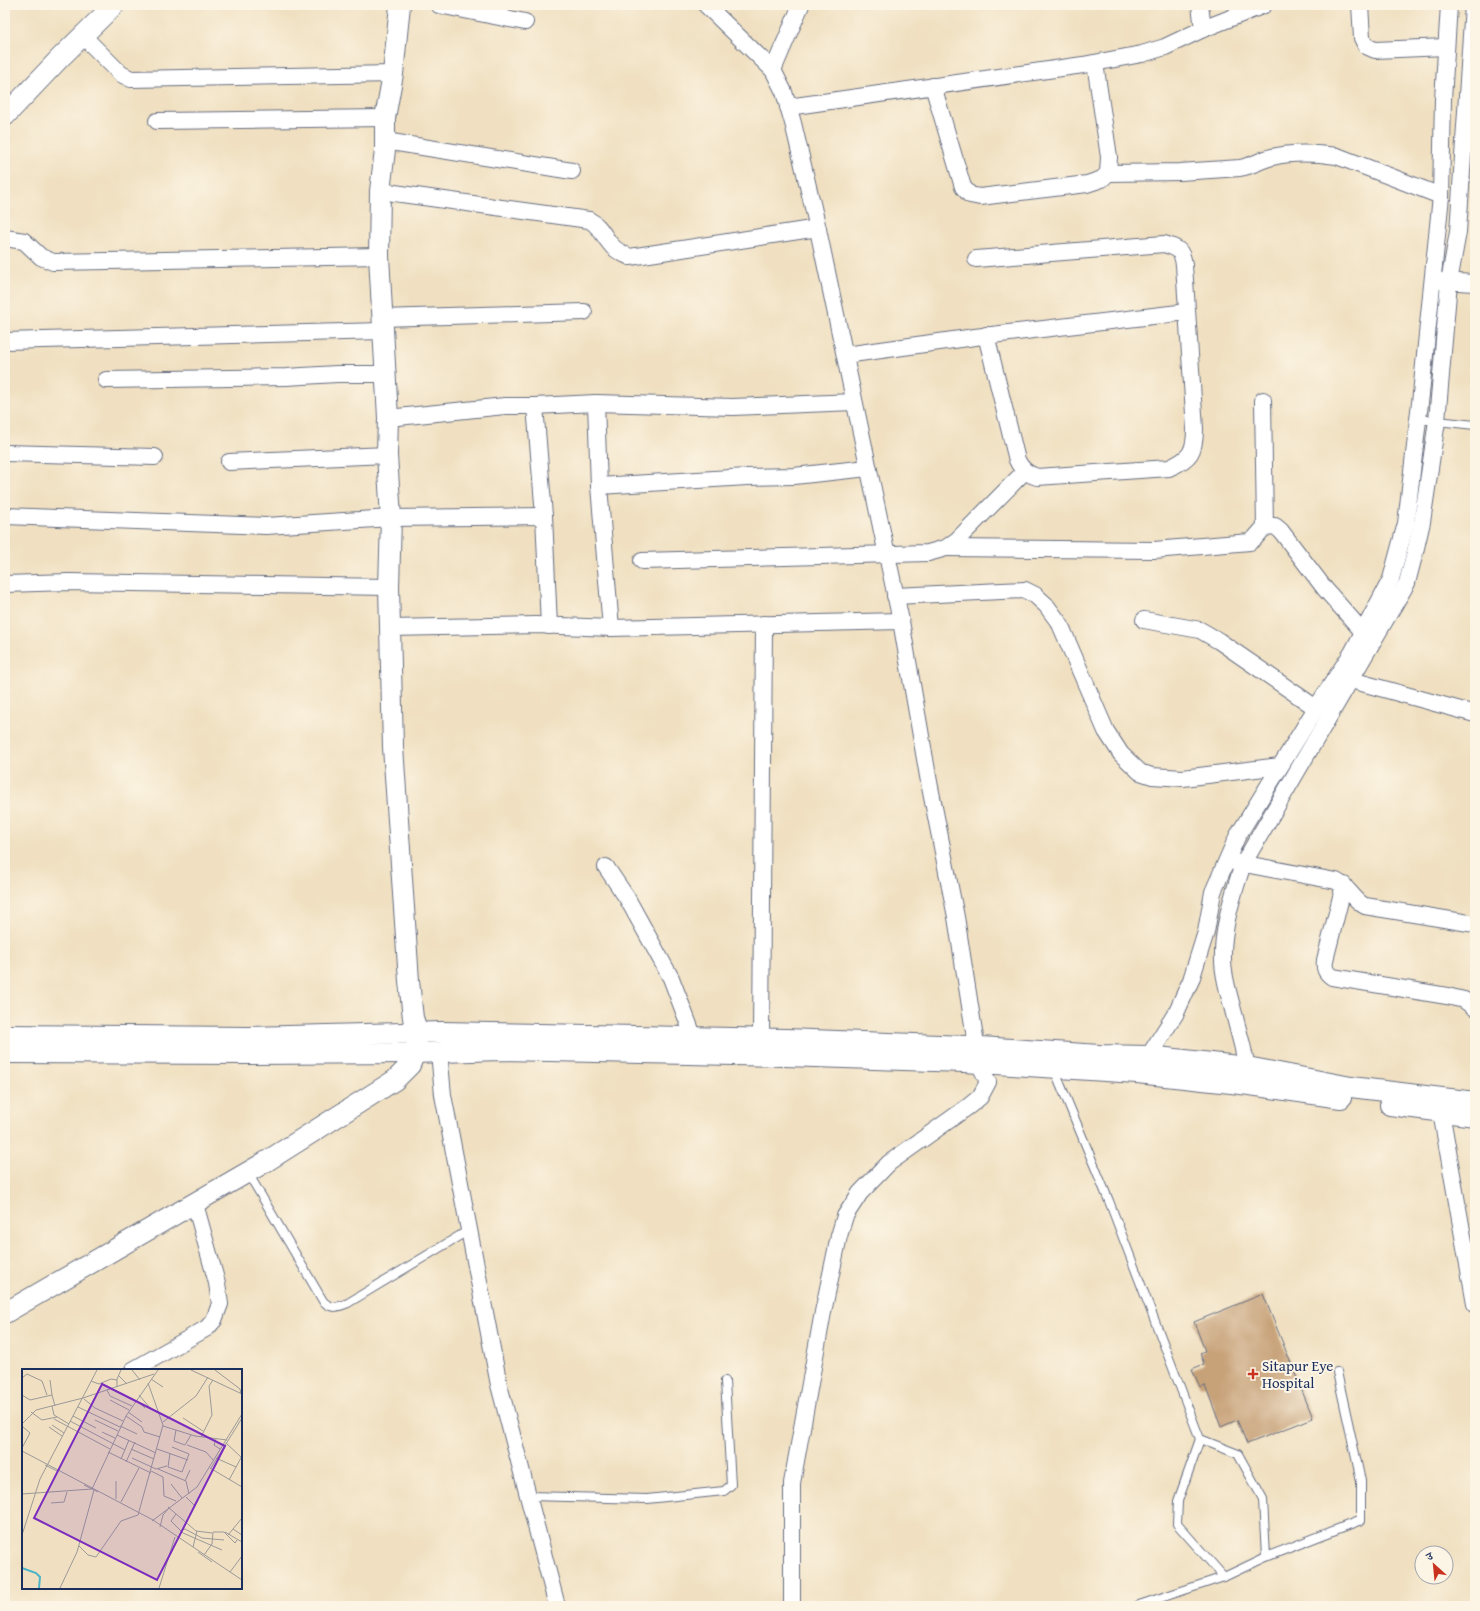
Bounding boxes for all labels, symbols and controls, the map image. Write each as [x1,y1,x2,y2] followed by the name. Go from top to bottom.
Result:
[1262,1355,1333,1393] place label: Sitapur Eye Hospital
[1247,1368,1259,1380] marker: Sitapur Eye Hospital
[22,1369,242,1589] inset map
[1414,1545,1454,1585] north arrow
[1422,1547,1437,1565] text: उ

